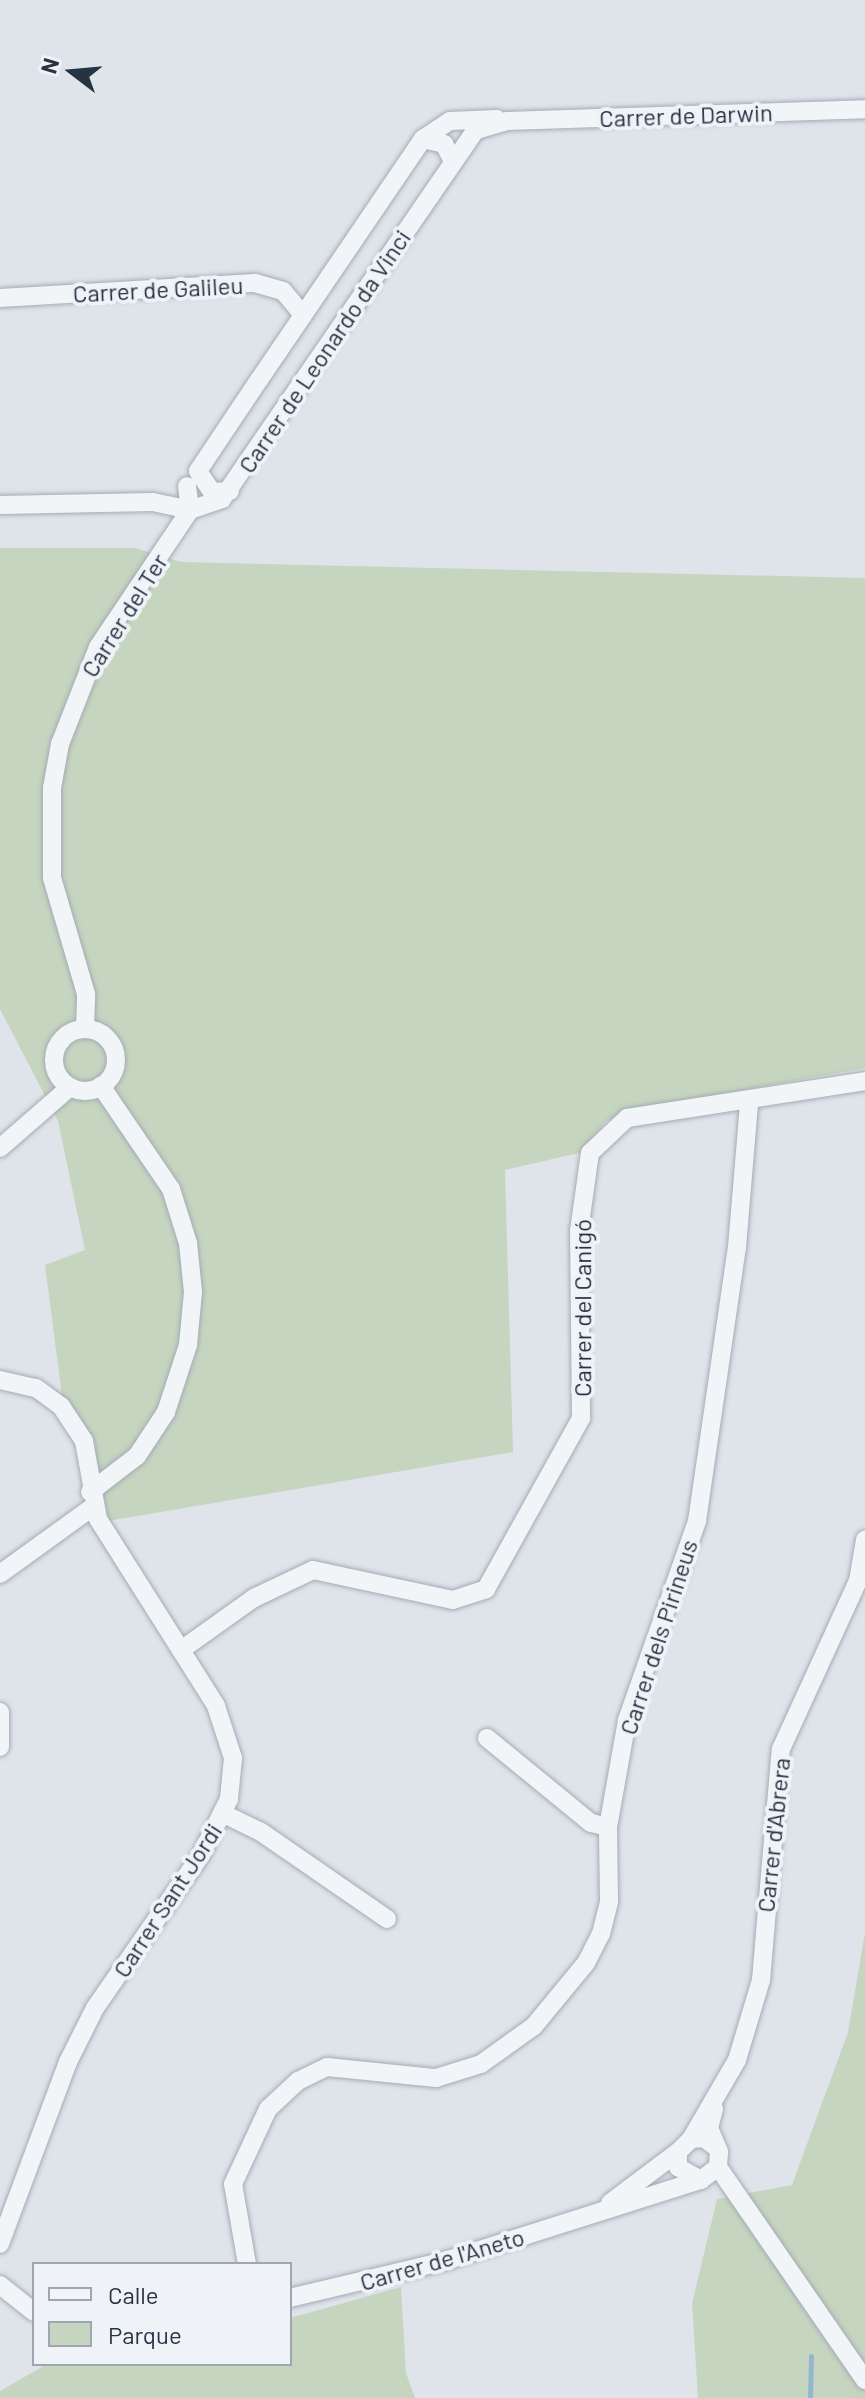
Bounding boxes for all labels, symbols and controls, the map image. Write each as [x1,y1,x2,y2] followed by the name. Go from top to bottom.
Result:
[32,32,112,112] north arrow
[34,55,63,76] text: N
[599,98,773,132] street label: Carrer de Darwin
[232,224,416,478] street label: Carrer de Leonardo da Vinci
[72,270,244,308] street label: Carrer de Galileu
[75,548,173,682] street label: Carrer del Ter
[568,1219,596,1397] street label: Carrer del Canigó
[613,1536,703,1738] street label: Carrer dels Pirineus
[751,1756,795,1914] street label: Carrer d'Abrera
[107,1818,227,1982] street label: Carrer Sant Jordi
[356,2222,528,2296] street label: Carrer de l'Aneto
[32,2262,292,2366] legend
[108,2280,159,2309] text: Calle
[108,2320,182,2349] text: Parque

